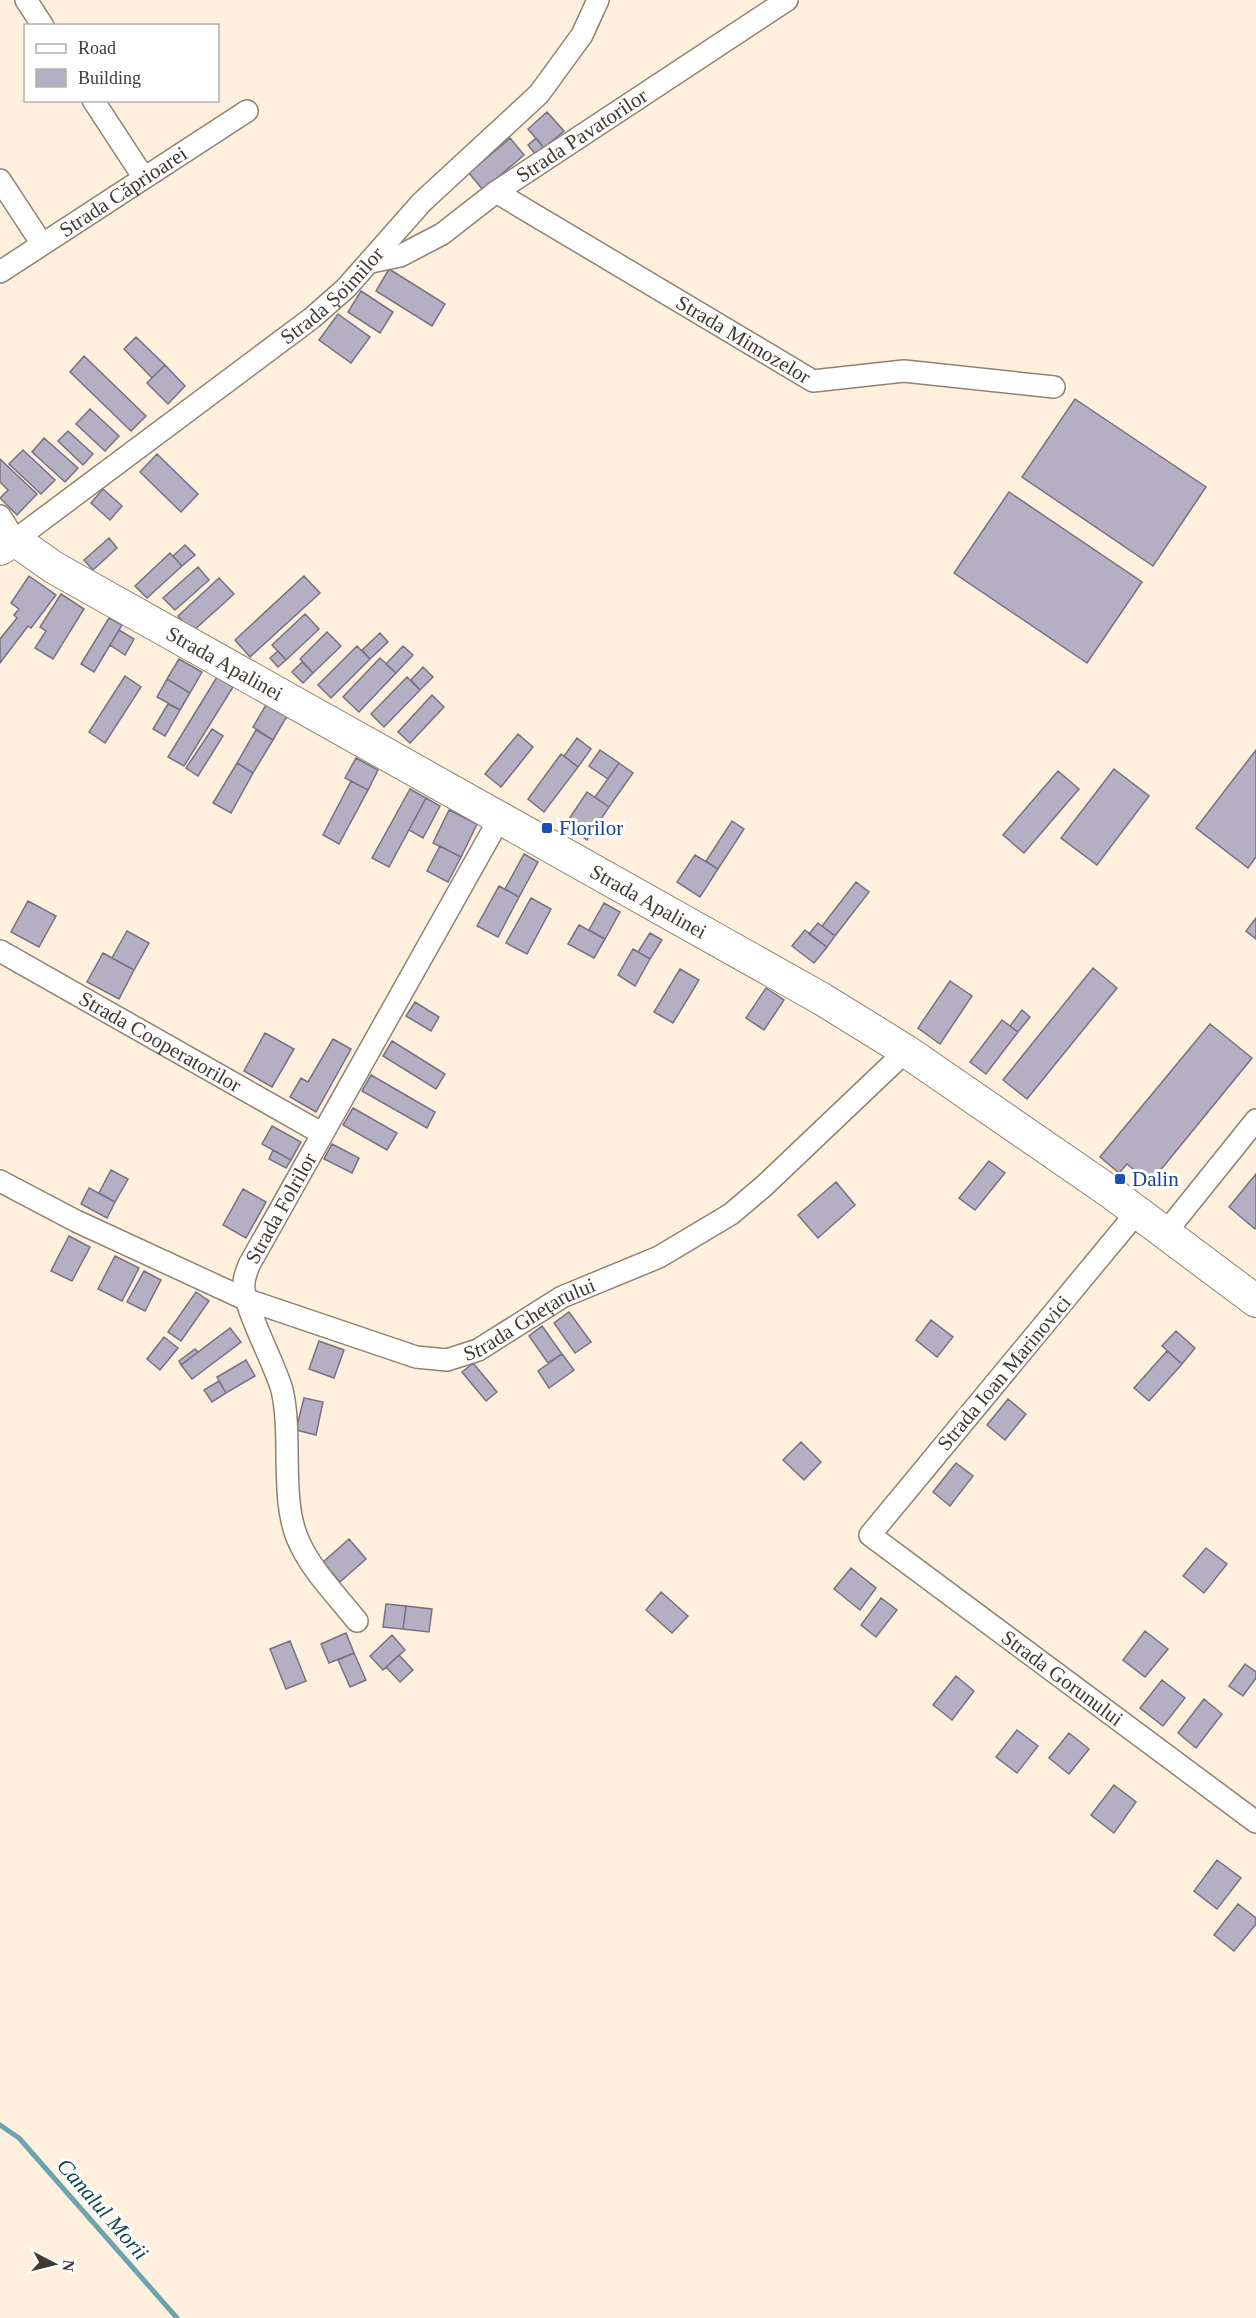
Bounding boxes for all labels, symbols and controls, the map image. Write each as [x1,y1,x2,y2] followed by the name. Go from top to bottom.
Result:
[24,24,219,102] legend
[78,38,116,58] text: Road
[78,68,141,88] text: Building
[511,84,652,187] street label: Strada Pavatorilor
[55,141,192,242] street label: Strada Căprioarei
[276,242,389,349] street label: Strada Șoimilor
[672,290,815,389] street label: Strada Mimozelor
[162,621,287,706] street label: Strada Apalinei
[559,816,623,840] place label: Florilor
[540,821,554,835] marker: Florilor
[586,859,711,944] street label: Strada Apalinei
[75,986,245,1097] street label: Strada Cooperatorilor
[240,1149,321,1268] street label: Strada Folrilor
[1132,1167,1179,1191] place label: Dalin
[1113,1172,1127,1186] marker: Dalin
[460,1273,599,1366] street label: Strada Ghețarului
[932,1291,1076,1455] street label: Strada Ioan Marinovici
[997,1625,1128,1731] street label: Strada Gorunului
[52,2153,154,2265] water label: Canalul Morii
[24,2234,84,2294] north arrow
[59,2259,78,2273] text: N

